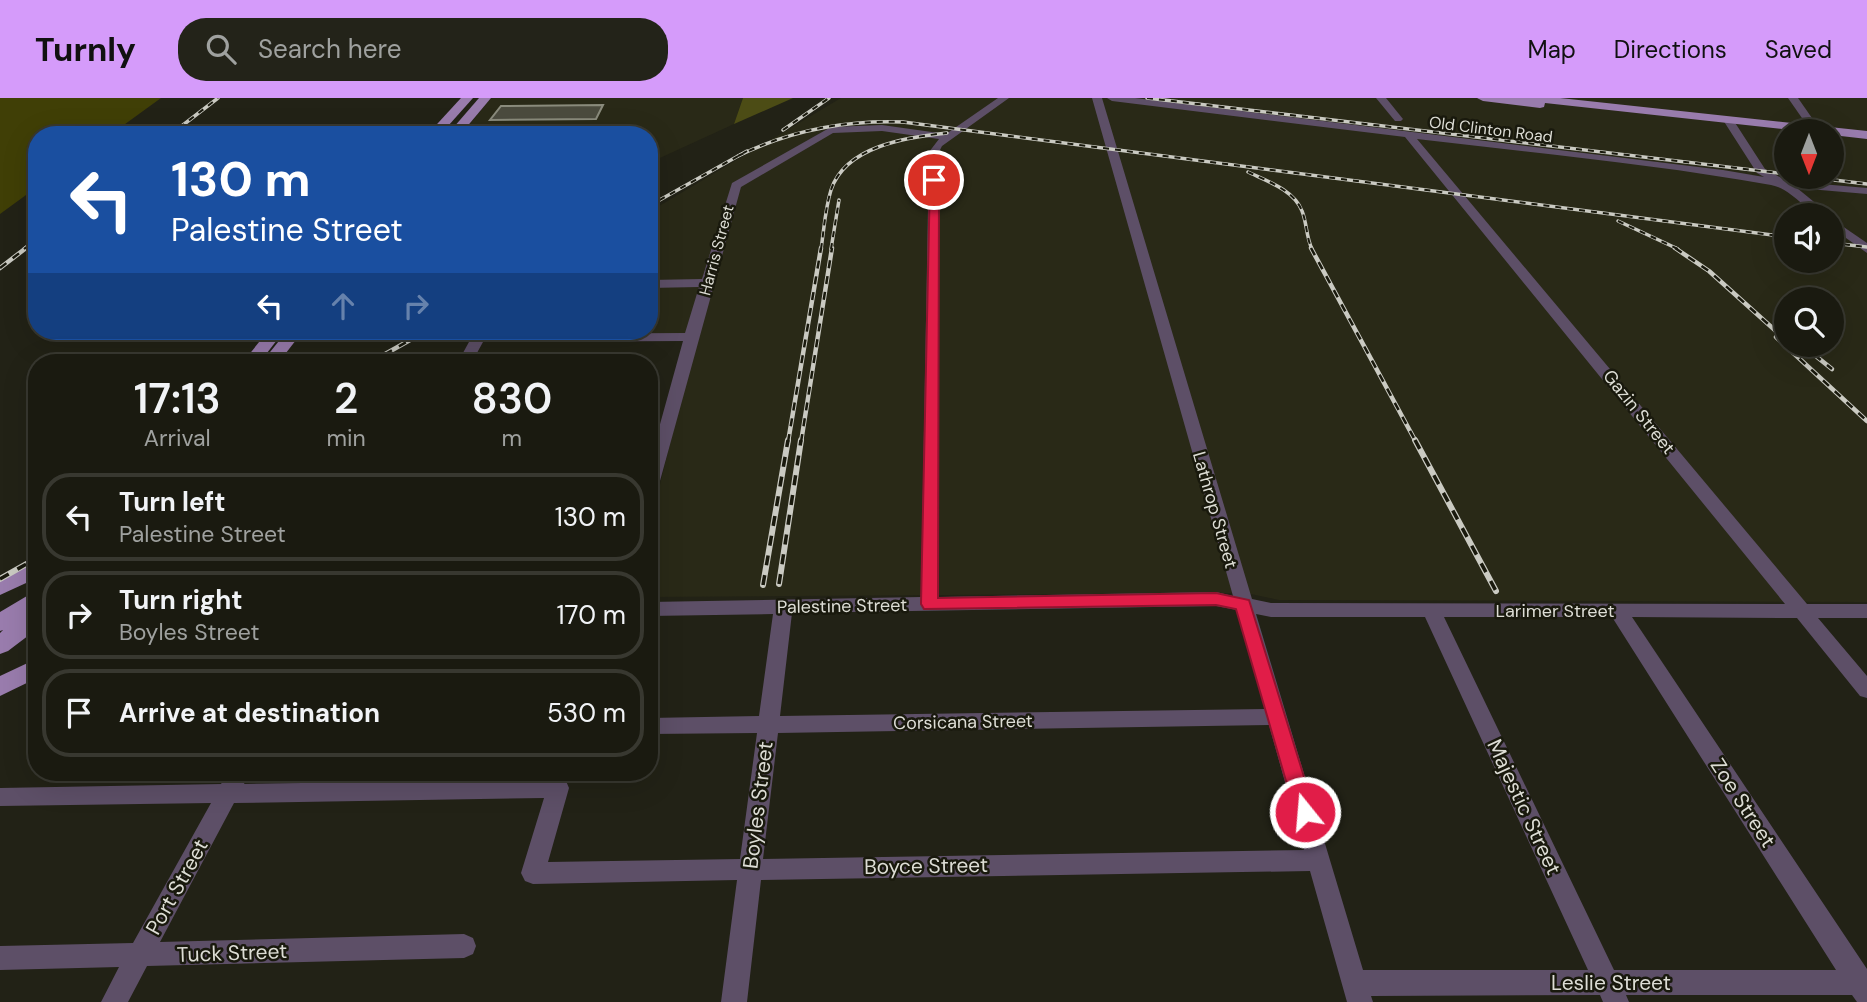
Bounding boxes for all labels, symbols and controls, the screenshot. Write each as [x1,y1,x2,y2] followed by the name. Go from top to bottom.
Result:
[178,18,668,81] search box
[35,28,136,71] text: Turnly
[202,30,240,68] icon: search
[258,32,401,66] text: Search here
[1528,34,1576,65] text: Map
[1614,34,1727,65] text: Directions
[1765,34,1832,65] text: Saved
[1428,111,1554,148] street label: Old Clinton Road
[1774,119,1844,189] north arrow
[1774,119,1844,357] map controls
[171,147,311,211] text: 130 m
[904,150,964,210] pin
[56,154,147,245] icon: left
[915,161,953,199] icon: arrive
[694,203,739,298] street label: Harris Street
[1774,203,1844,273] button: sound
[171,209,403,251] text: Palestine Street
[251,287,289,325] icon: left
[324,287,362,325] icon: ahead
[397,287,435,325] icon: right
[1774,287,1844,357] button: search
[1598,365,1680,459] street label: Gazin Street
[134,371,221,426] text: 17:13
[334,371,358,426] text: 2
[471,371,552,426] text: 830
[144,423,211,453] text: Arrival
[326,423,366,453] text: min
[502,423,522,453] text: m
[1187,449,1243,571] street label: Lathrop Street
[119,485,226,519] text: Turn left
[60,498,98,536] icon: left
[555,500,626,534] text: 130 m
[119,519,286,549] text: Palestine Street
[119,583,243,617] text: Turn right
[777,593,907,619] street label: Palestine Street
[60,596,98,634] icon: right
[557,598,626,632] text: 170 m
[1496,599,1614,623] street label: Larimer Street
[119,617,259,647] text: Boyles Street
[60,694,98,732] icon: arrive
[119,696,380,730] text: Arrive at destination
[547,696,626,730] text: 530 m
[893,709,1033,735] street label: Corsicana Street
[1480,735,1568,879] street label: Majestic Street
[736,740,780,870] street label: Boyles Street
[1704,753,1782,853] street label: Zoe Street
[1268,775,1342,849] position arrow
[139,834,215,940] street label: Port Street
[864,851,988,881] street label: Boyce Street
[176,937,288,969] street label: Tuck Street
[1551,969,1671,997] street label: Leslie Street

